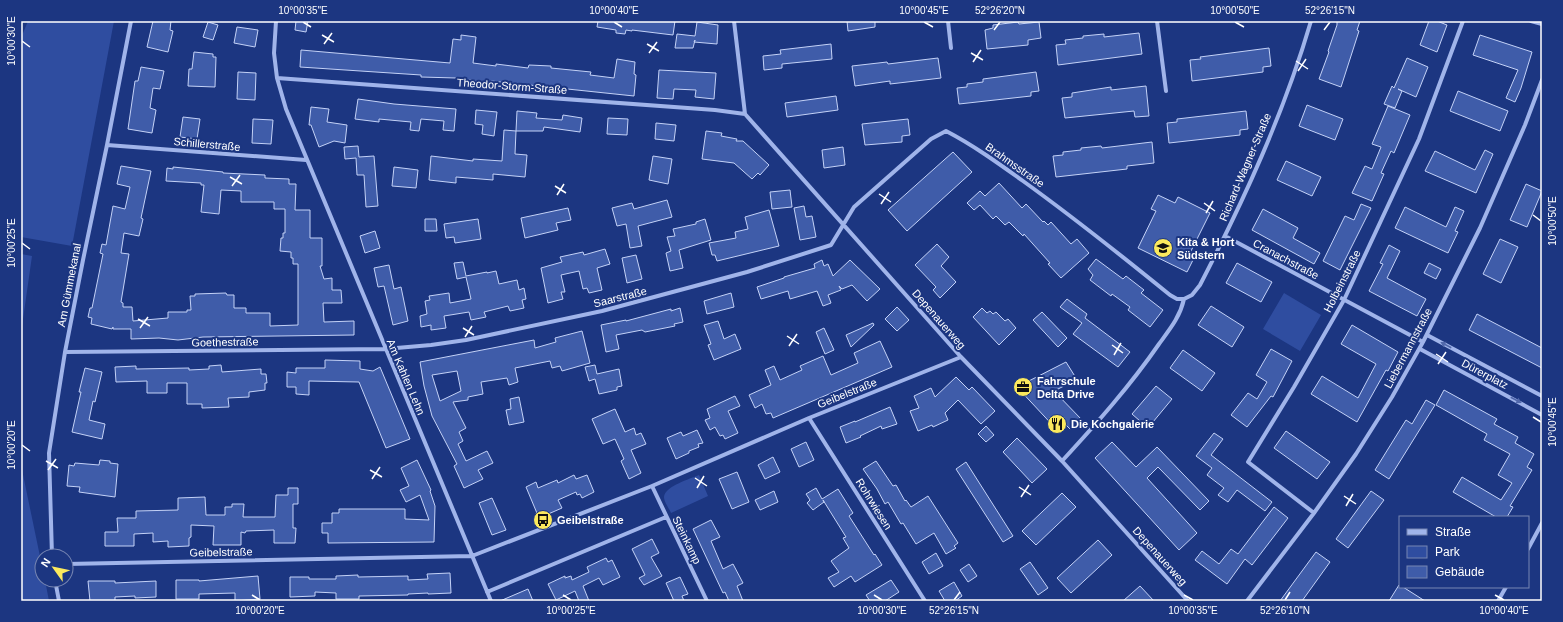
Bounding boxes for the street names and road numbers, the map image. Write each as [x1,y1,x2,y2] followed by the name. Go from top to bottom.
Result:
[456,76,568,96] street label: Theodor-Storm-Straße
[1217,111,1273,223] street label: Richard-Wagner-Straße
[173,135,241,153] street label: Schillerstraße
[983,140,1047,190] street label: Brahmsstraße
[1251,237,1321,281] street label: Cranachstraße
[55,242,83,328] street label: Am Gümmekanal
[1321,248,1363,314] street label: Holbeinstraße
[592,285,648,309] street label: Saarstraße
[910,287,968,351] street label: Depenauerweg
[1382,306,1434,390] street label: Liebermannstraße
[191,335,259,349] street label: Goethestraße
[385,337,427,417] street label: Am Kahlen Lehn
[1460,357,1510,391] street label: Dürerplatz
[816,376,878,410] street label: Geibelstraße
[854,476,894,532] street label: Rohrwiesen
[670,514,704,566] street label: Steinkamp
[1131,524,1189,588] street label: Depenauerweg
[189,545,253,559] street label: Geibelstraße

